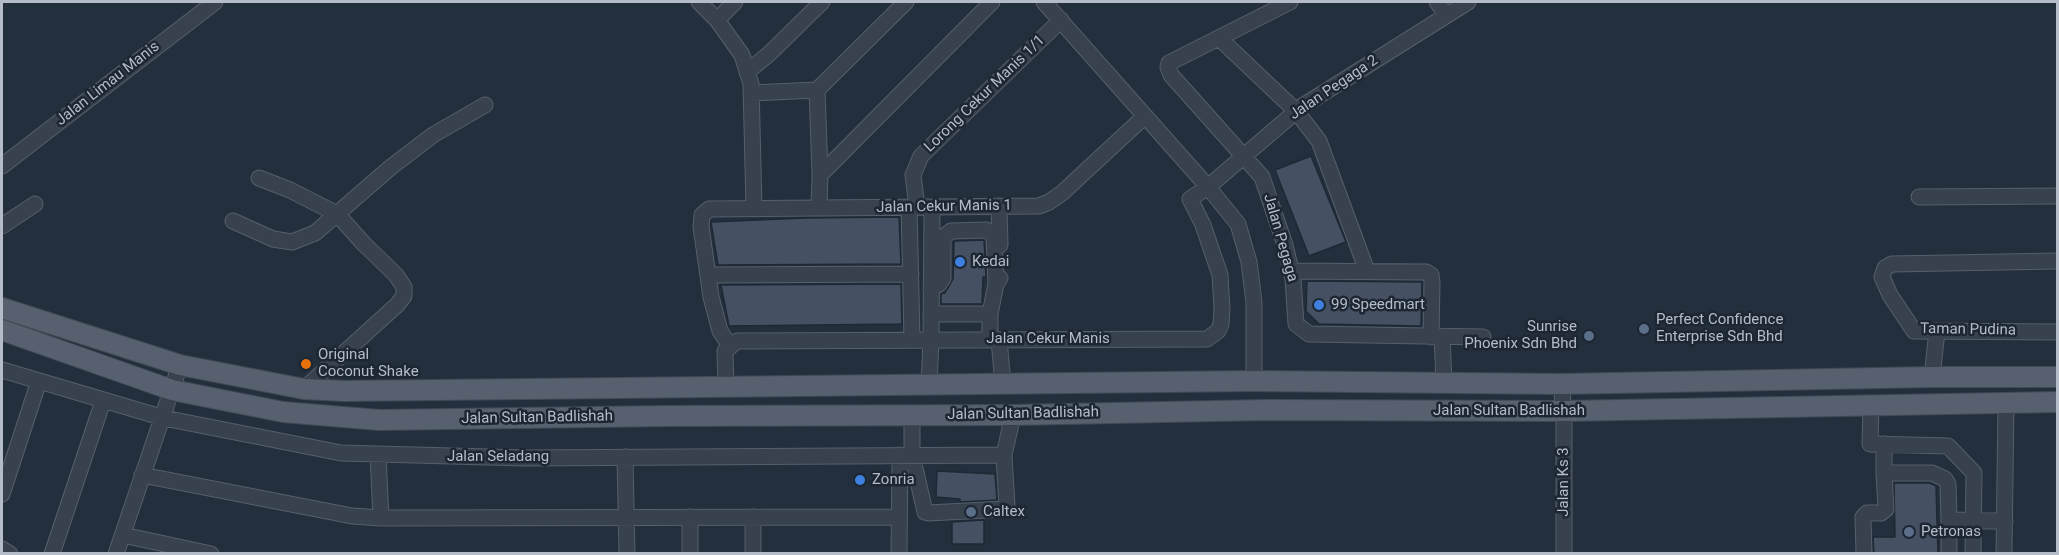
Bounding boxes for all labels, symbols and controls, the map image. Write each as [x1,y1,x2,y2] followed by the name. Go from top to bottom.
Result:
[921,32,1049,156] street label: Lorong Cekur Manis 1/1
[53,38,163,130] street label: Jalan Limau Manis
[1286,52,1382,124] street label: Jalan Pegaga 2
[1259,192,1301,284] street label: Jalan Pegaga
[876,197,1012,217] street label: Jalan Cekur Manis 1
[972,253,1009,271] place label: Kedai
[953,255,967,269] marker: Kedai
[1331,296,1425,314] place label: 99 Speedmart
[1312,298,1326,312] marker: 99 Speedmart
[1656,311,1783,346] place label: Perfect Confidence Enterprise Sdn Bhd
[1464,318,1577,353] place label: Sunrise Phoenix Sdn Bhd
[1920,320,2016,340] street label: Taman Pudina
[1637,322,1651,336] marker: Perfect Confidence Enterprise Sdn Bhd
[1582,329,1596,343] marker: Sunrise Phoenix Sdn Bhd
[986,330,1110,348] street label: Jalan Cekur Manis
[318,346,419,381] place label: Original Coconut Shake
[299,357,313,371] marker: Original Coconut Shake
[1433,402,1585,420] street label: Jalan Sultan Badlishah
[947,404,1099,424] street label: Jalan Sultan Badlishah
[461,408,613,428] street label: Jalan Sultan Badlishah
[1555,447,1573,517] street label: Jalan Ks 3
[447,448,549,466] street label: Jalan Seladang
[872,471,915,489] place label: Zonria
[853,473,867,487] marker: Zonria
[983,503,1025,521] place label: Caltex
[964,505,978,519] marker: Caltex
[1921,523,1981,541] place label: Petronas
[1902,525,1916,539] marker: Petronas

